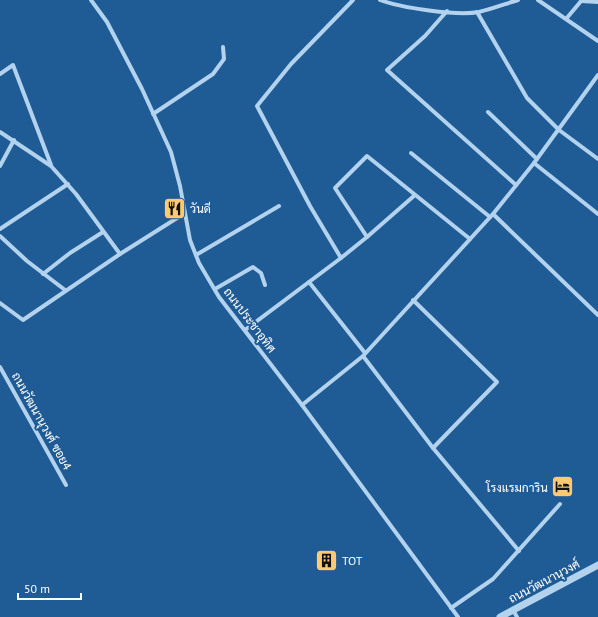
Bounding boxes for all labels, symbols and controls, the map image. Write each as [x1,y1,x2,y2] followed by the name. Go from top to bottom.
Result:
[161,195,187,221] restaurant icon: วันดี
[190,201,211,216] place label: วันดี
[219,285,279,357] street label: ถนนประชาอุทิศ
[7,370,75,474] street label: ถนนวัฒนานุวงศ์ ซอย4
[550,474,576,500] hotel icon: โรงแรมการิน
[485,480,548,495] place label: โรงแรมการิน
[314,547,340,573] building icon: TOT
[342,553,363,568] place label: TOT
[506,556,583,608] street label: ถนนวัฒนานุวงศ์
[18,575,81,601] scale bar
[24,581,50,596] text: 50 m

